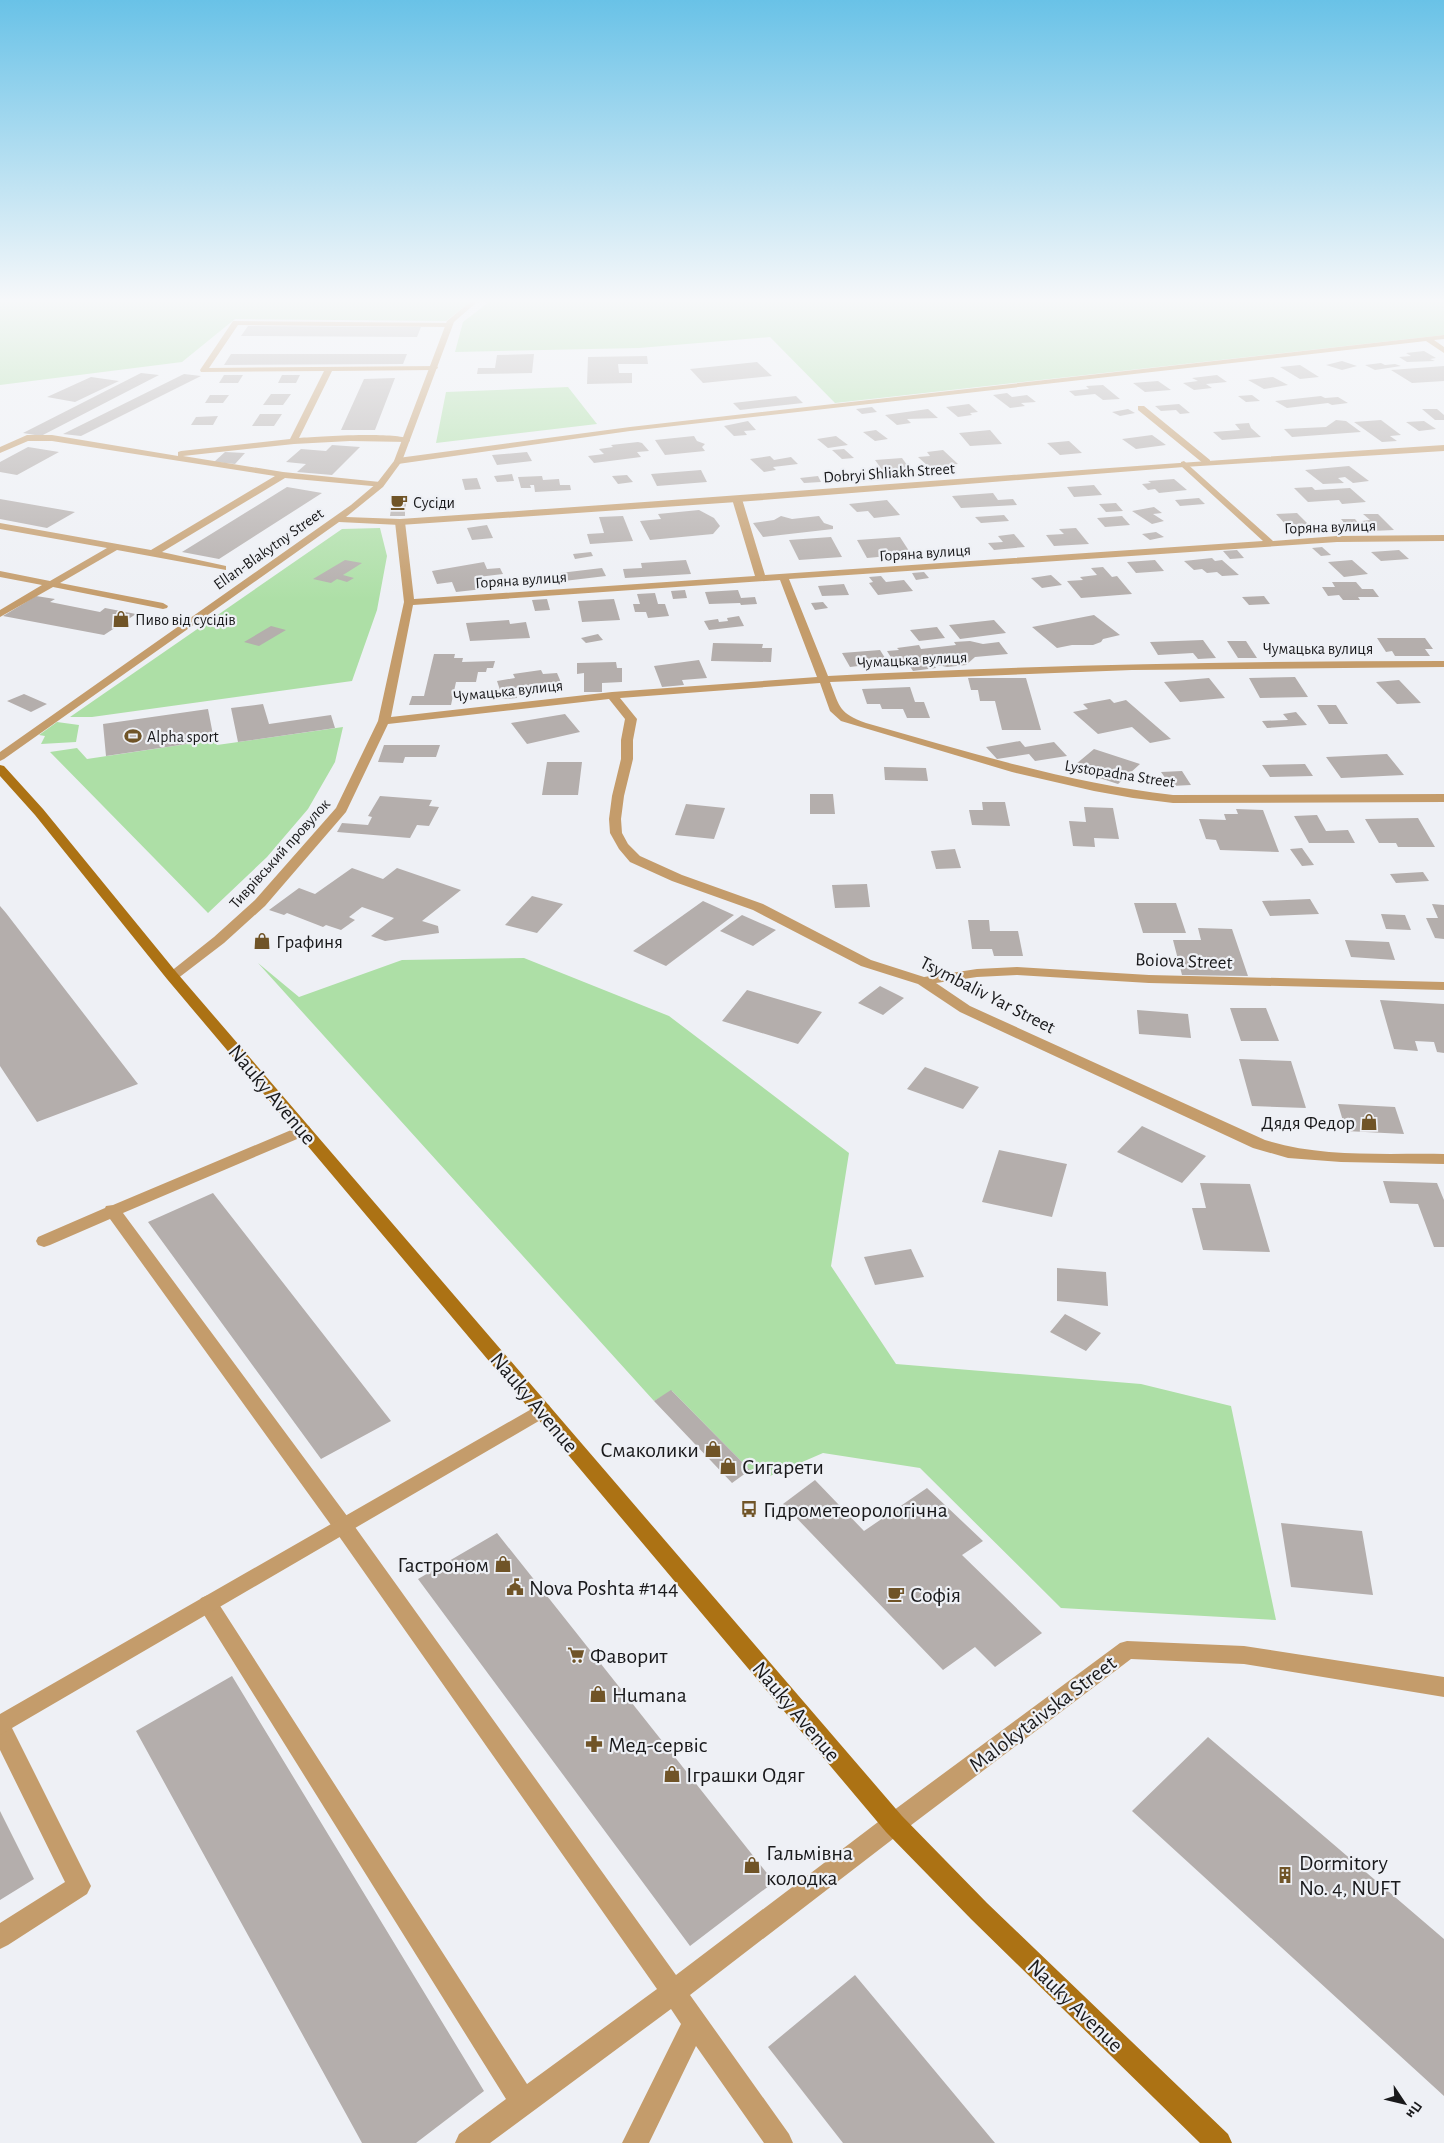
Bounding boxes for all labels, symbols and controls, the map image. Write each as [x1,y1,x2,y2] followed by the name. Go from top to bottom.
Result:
[823,460,955,487] street label: Dobryi Shliakh Street
[389,492,409,512] cafe icon: Сусіди
[413,495,455,512] place label: Сусіди
[211,505,327,593] street label: Ellan-Blakytny Street
[1284,517,1376,538] street label: Горяна вулиця
[879,542,972,565] street label: Горяна вулиця
[475,569,568,592] street label: Горяна вулиця
[111,609,131,629] shop icon: Пиво від сусідів
[135,612,236,629] place label: Пиво від сусідів
[1263,641,1373,658] street label: Чумацька вулиця
[857,649,968,672] street label: Чумацька вулиця
[452,677,564,706] street label: Чумацька вулиця
[123,726,143,746] sports icon: Alpha sport
[147,729,219,745] place label: Alpha sport
[1063,757,1176,792] street label: Lystopadna Street
[226,795,334,912] street label: Тиврівський провулок
[252,931,272,951] shop icon: Графиня
[276,933,343,952] place label: Графиня
[1135,950,1233,973] street label: Boiova Street
[917,953,1058,1038] street label: Tsymbaliv Yar Street
[224,1040,320,1149] street label: Nauky Avenue
[1359,1112,1379,1132] shop icon: Дядя Федор
[1261,1114,1355,1133] place label: Дядя Федор
[486,1348,582,1457] street label: Nauky Avenue
[600,1439,699,1461] place label: Смаколики
[703,1439,723,1459] shop icon: Смаколики
[718,1456,738,1476] shop icon: Сигарети
[742,1456,824,1478] place label: Сигарети
[739,1499,759,1519] bus stop icon: Гідрометеорологічна
[763,1499,948,1521] place label: Гідрометеорологічна
[397,1554,489,1576] place label: Гастроном
[493,1554,513,1574] shop icon: Гастроном
[505,1577,525,1597] public building icon: Nova Poshta #144
[529,1577,679,1599] place label: Nova Poshta #144
[886,1584,906,1604] cafe icon: Софія
[910,1584,961,1606] place label: Софія
[566,1645,586,1665] supermarket icon: Фаворит
[590,1645,668,1667] place label: Фаворит
[965,1651,1120,1776] street label: Malokytaivska Street
[748,1657,844,1766] street label: Nauky Avenue
[588,1684,608,1704] shop icon: Humana
[612,1684,687,1706] place label: Humana
[584,1734,604,1754] pharmacy icon: Мед-сервіс
[608,1734,708,1756] place label: Мед-сервіс
[662,1764,682,1784] shop icon: Іграшки Одяг
[686,1764,805,1786] place label: Іграшки Одяг
[766,1842,853,1889] place label: Гальмівна колодка
[1299,1852,1401,1899] place label: Dormitory No. 4, NUFT
[742,1855,762,1875] shop icon: Гальмівна колодка
[1275,1865,1295,1885] building icon: Dormitory No. 4, NUFT
[1023,1955,1127,2056] street label: Nauky Avenue
[1379,2078,1429,2128] north arrow
[1403,2099,1424,2121] text: Пн

